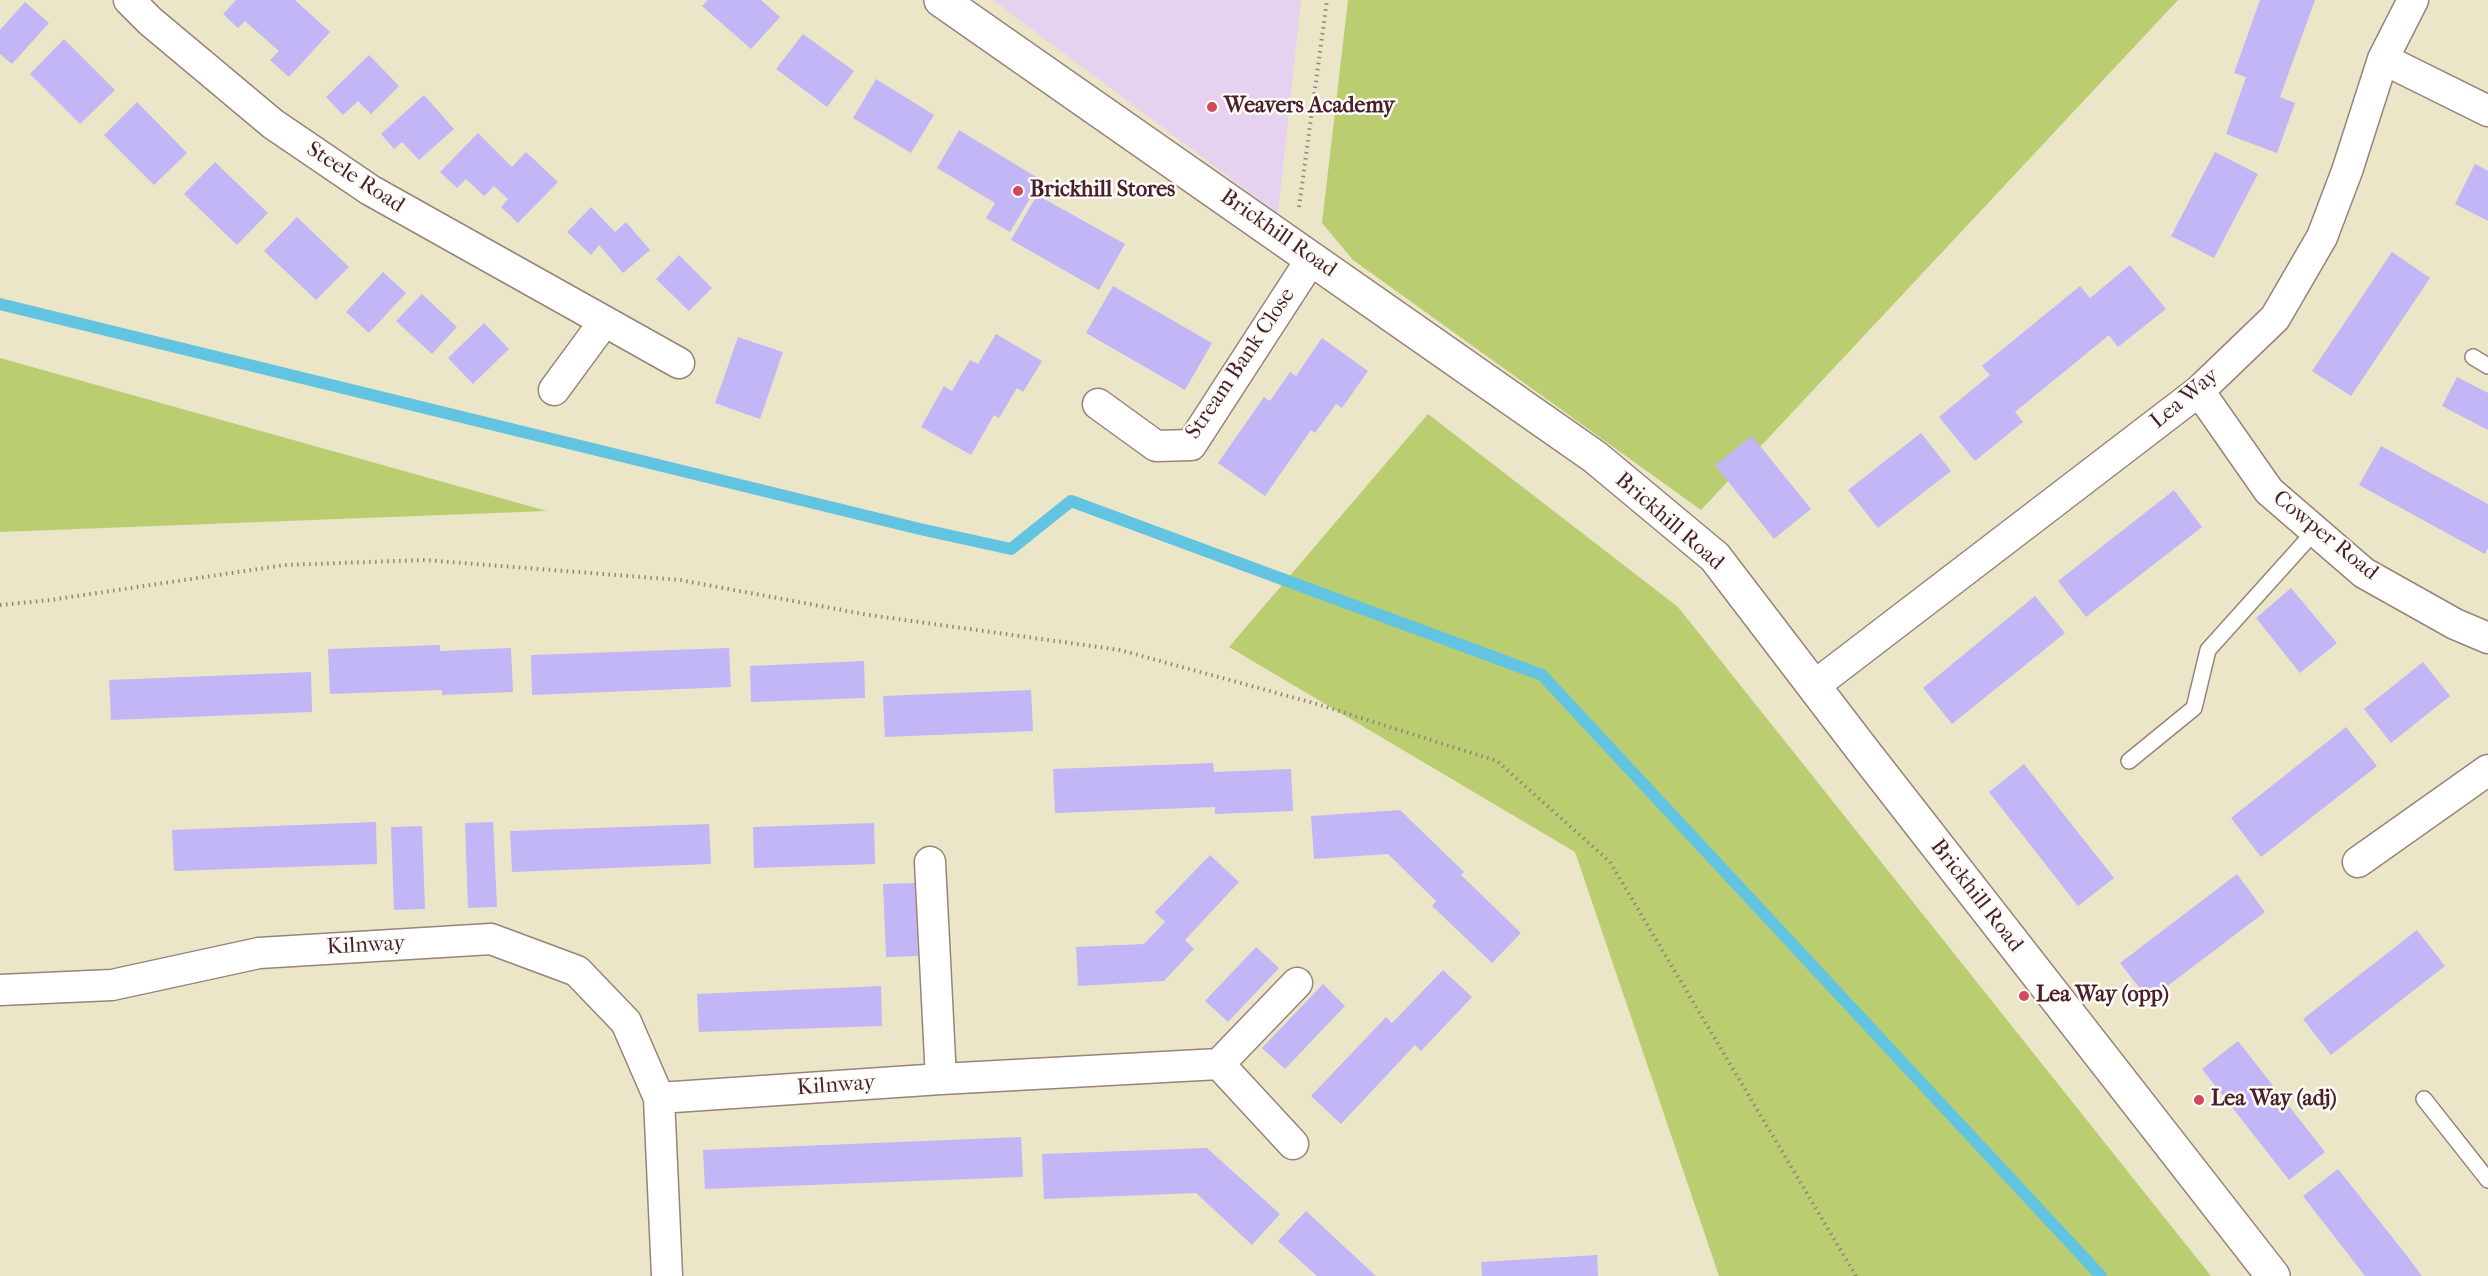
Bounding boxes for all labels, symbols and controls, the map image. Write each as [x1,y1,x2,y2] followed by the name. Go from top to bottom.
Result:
[1224,94,1395,120] place label: Weavers Academy
[1205,100,1219,114] marker: Weavers Academy
[301,137,409,219] street label: Steele Road
[1030,178,1175,204] place label: Brickhill Stores
[1011,184,1025,198] marker: Brickhill Stores
[1215,184,1341,284] street label: Brickhill Road
[1181,283,1301,445] street label: Stream Bank Close
[2146,363,2224,435] street label: Lea Way
[1609,468,1729,576] street label: Brickhill Road
[2267,486,2383,586] street label: Cowper Road
[1924,834,2028,958] street label: Brickhill Road
[326,931,406,961] street label: Kilnway
[2036,983,2169,1009] place label: Lea Way (opp)
[2017,989,2031,1003] marker: Lea Way (opp)
[796,1070,876,1102] street label: Kilnway
[2211,1087,2337,1113] place label: Lea Way (adj)
[2192,1093,2206,1107] marker: Lea Way (adj)

